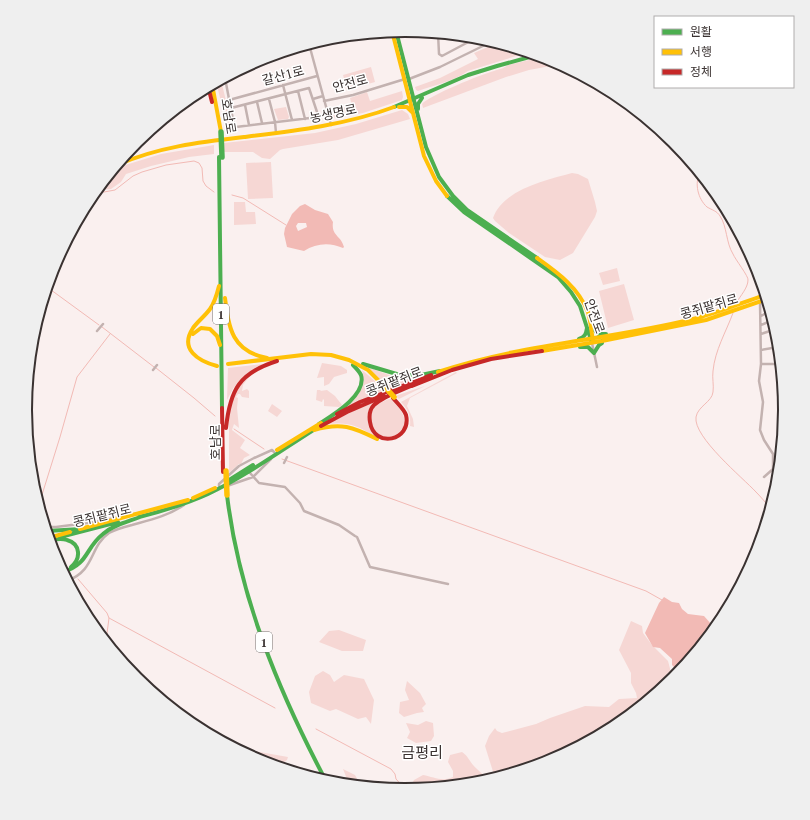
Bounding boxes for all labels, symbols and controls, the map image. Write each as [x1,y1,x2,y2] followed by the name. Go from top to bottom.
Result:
[654,16,794,88] legend
[690,24,712,39] text: 원활
[690,44,712,59] text: 서행
[260,61,306,89] street label: 갈산1로
[690,64,712,79] text: 정체
[330,70,370,96] street label: 안전로
[217,97,241,135] street label: 호남로
[308,99,358,127] street label: 농생명로
[678,289,740,323] street label: 콩쥐팥쥐로
[580,296,610,336] street label: 안전로
[213,304,229,324] road number: 1
[363,362,425,400] street label: 콩쥐팥쥐로
[206,424,224,460] street label: 호남로
[71,499,133,531] street label: 콩쥐팥쥐로
[256,632,272,652] road number: 1
[401,742,443,762] district label: 금평리

